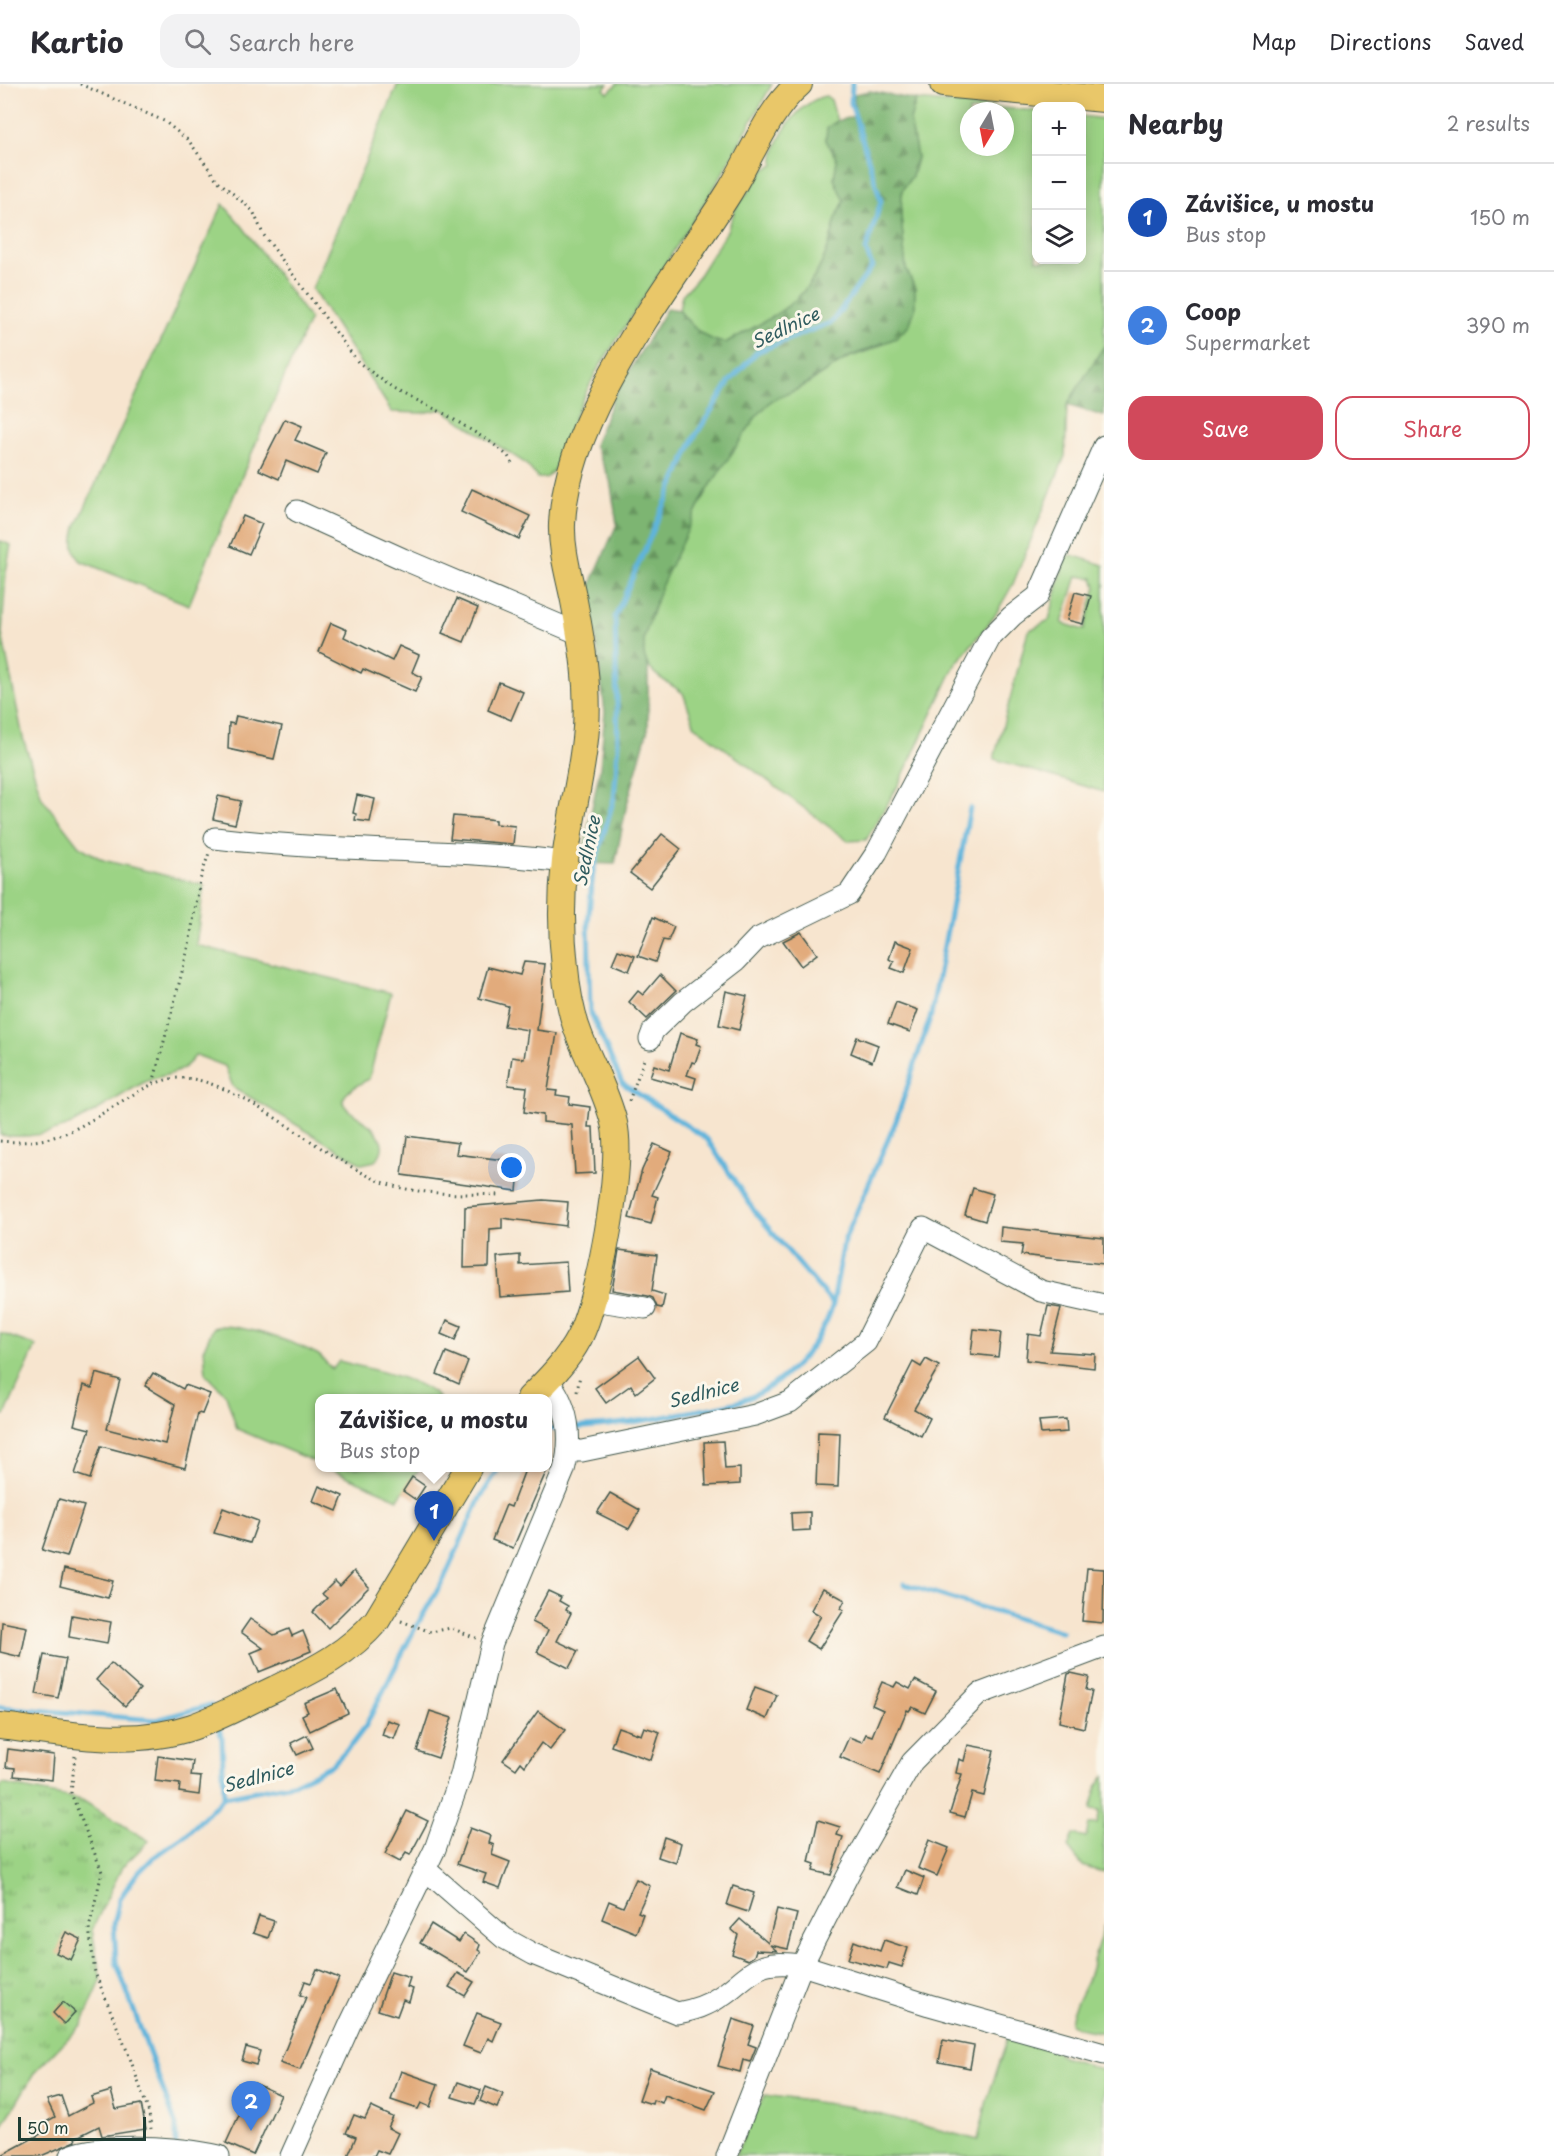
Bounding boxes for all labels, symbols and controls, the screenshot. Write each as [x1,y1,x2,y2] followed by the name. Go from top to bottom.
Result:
[160,14,580,68] search box
[30,20,124,63] text: Kartio
[181,25,214,58] icon: search
[229,25,354,58] text: Search here
[1251,25,1296,57] text: Map
[1329,25,1431,57] text: Directions
[1464,25,1524,57] text: Saved
[960,102,1014,156] north arrow
[1032,102,1086,264] map controls
[1032,102,1086,156] button: +
[1128,104,1223,143] text: Nearby
[1447,108,1530,138] text: 2 results
[1032,156,1086,210] button: −
[1185,186,1374,219] text: Závišice, u mostu
[1143,202,1152,232] text: 1
[1470,202,1530,232] text: 150 m
[1032,210,1086,264] button: layers
[1185,219,1266,249] text: Bus stop
[1185,294,1241,327] text: Coop
[747,299,824,354] water label: Sedlnice
[1140,310,1155,340] text: 2
[1466,310,1530,340] text: 390 m
[1185,327,1311,357] text: Supermarket
[1128,396,1323,460] button: Save
[1335,396,1530,460] button: Share
[565,812,607,889] water label: Sedlnice
[497,1153,526,1182] your location
[665,1370,742,1414] water label: Sedlnice
[315,1394,552,1472] popup
[339,1402,528,1435] text: Závišice, u mostu
[339,1435,420,1465] text: Bus stop
[414,1492,454,1541] pin: 1
[220,1753,297,1798] water label: Sedlnice
[232,2082,270,2131] pin: 2
[18,2114,146,2142] scale bar
[27,2115,68,2139] text: 50 m

